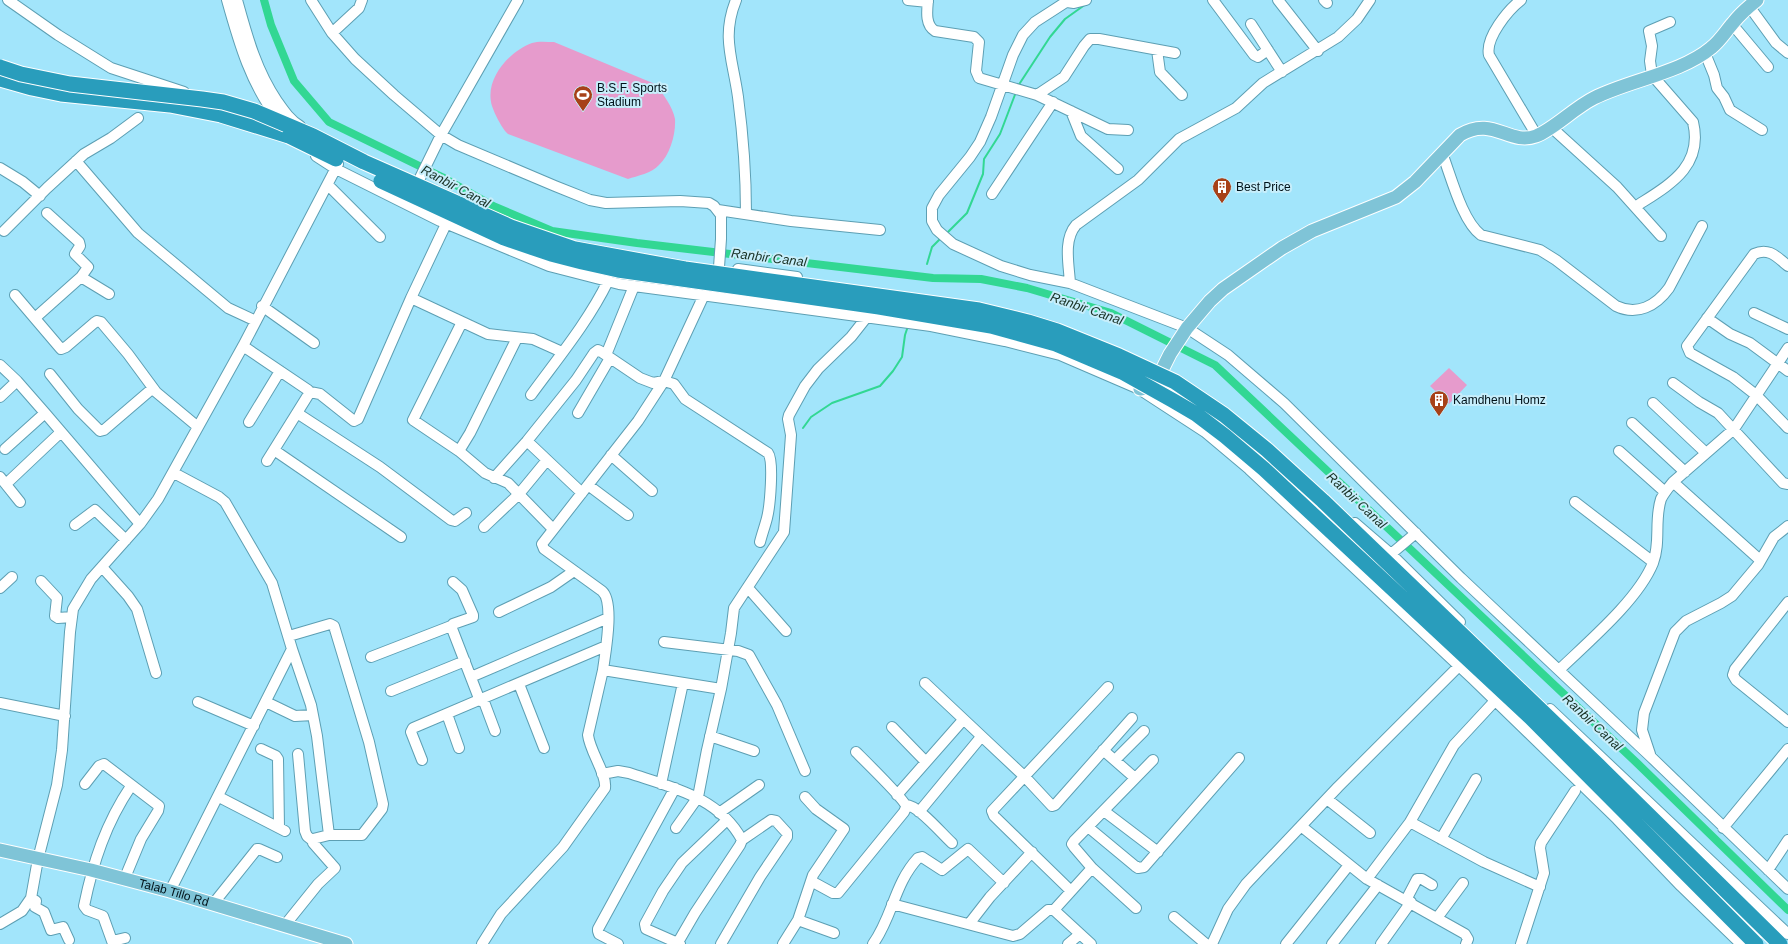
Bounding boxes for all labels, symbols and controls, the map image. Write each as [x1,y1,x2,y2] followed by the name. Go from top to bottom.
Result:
[597,81,667,109] place label: B.S.F. Sports Stadium
[572,84,594,112] sports icon: B.S.F. Sports Stadium
[419,162,494,211] water label: Ranbir Canal
[1211,176,1233,204] building icon: Best Price
[1236,180,1291,194] place label: Best Price
[730,245,809,270] water label: Ranbir Canal
[1049,289,1126,328] water label: Ranbir Canal
[1428,389,1450,417] building icon: Kamdhenu Homz
[1453,393,1546,407] place label: Kamdhenu Homz
[1324,469,1390,532] water label: Ranbir Canal
[1560,691,1626,754] water label: Ranbir Canal
[137,876,210,909] street label: Talab Tillo Rd

